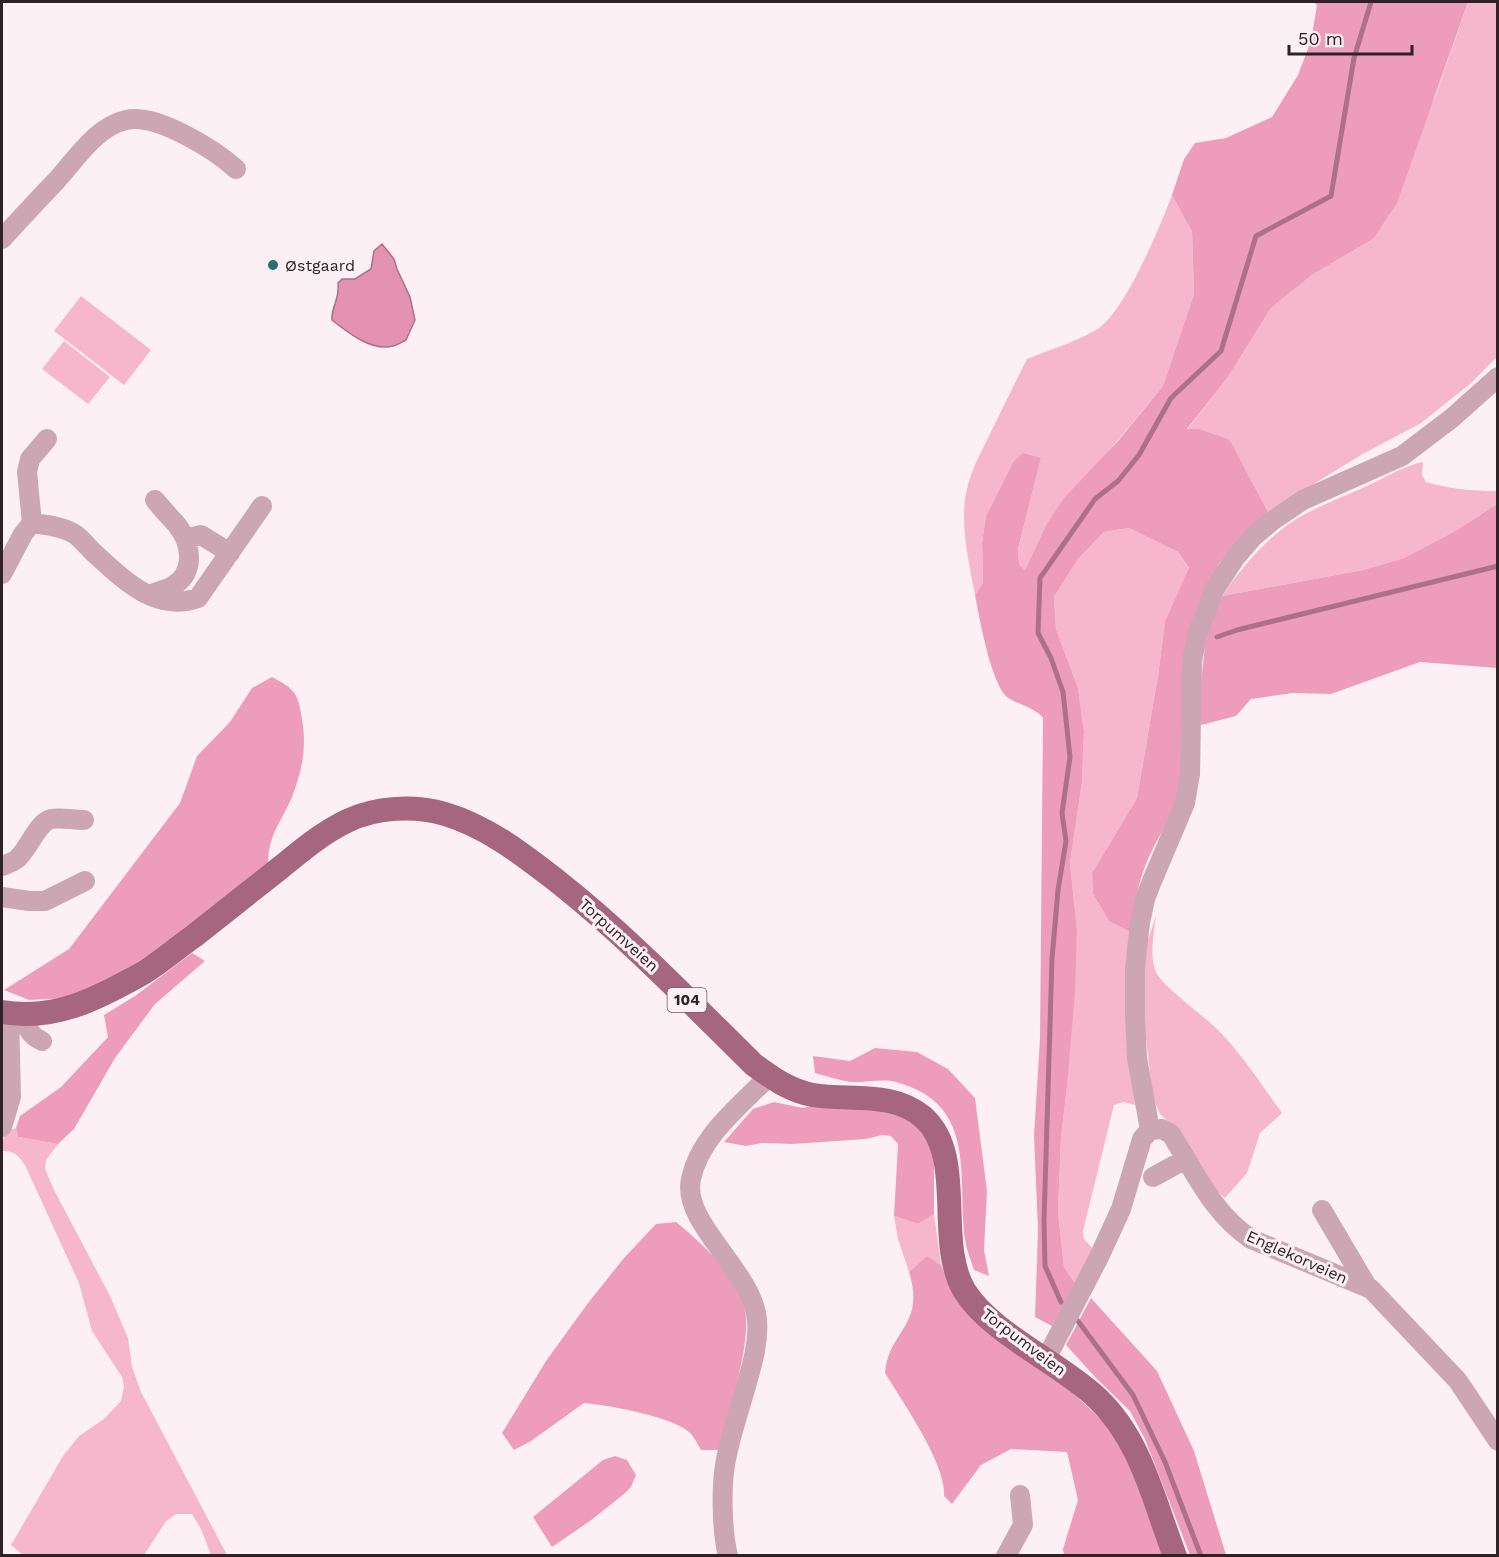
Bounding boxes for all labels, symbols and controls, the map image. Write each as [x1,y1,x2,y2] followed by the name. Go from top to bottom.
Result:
[1289,18,1412,56] scale bar
[1298,28,1343,49] text: 50 m
[285,256,355,275] place label: Østgaard
[266,258,280,272] marker: Østgaard
[576,895,662,975] street label: Torpumveien
[668,988,706,1012] road number: 104
[1244,1226,1350,1288] street label: Englekorveien
[978,1304,1070,1380] street label: Torpumveien

